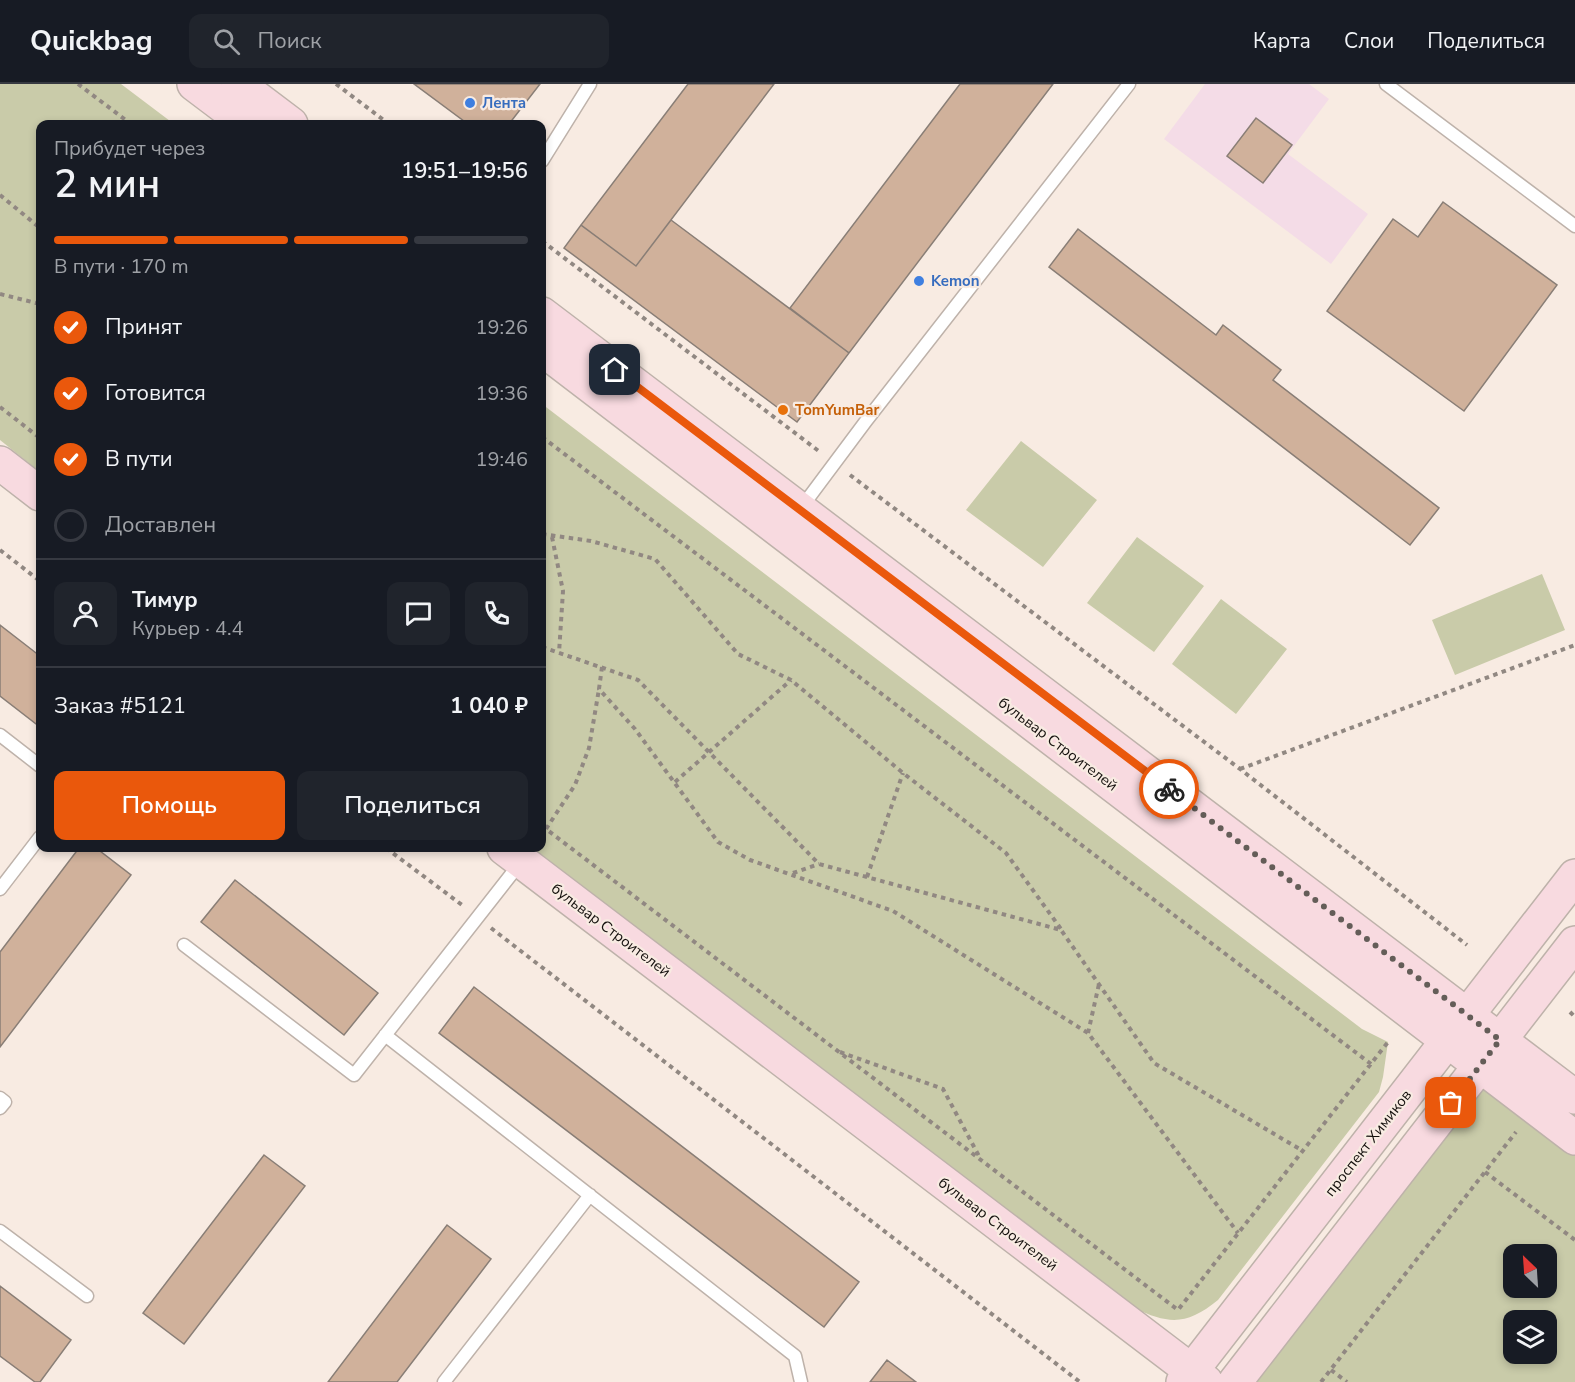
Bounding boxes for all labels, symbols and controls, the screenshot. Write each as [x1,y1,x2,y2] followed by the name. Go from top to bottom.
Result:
[189,14,609,68] search box
[30,22,153,60] text: Quickbag
[210,25,243,58] icon: search
[258,26,322,56] text: Поиск
[1253,27,1311,55] text: Карта
[1344,27,1394,55] text: Слои
[1427,27,1545,55] text: Поделиться
[482,93,526,113] place label: Лента
[463,96,477,110] marker: Лента
[54,135,205,162] text: Прибудет через
[401,156,528,186] text: 19:51–19:56
[54,158,160,211] text: 2 мин
[54,253,189,280] text: В пути · 170 m
[931,271,979,291] place label: Kemon
[912,274,926,288] marker: Kemon
[54,311,87,344] icon: check
[105,312,182,342] text: Принят
[475,314,528,341] text: 19:26
[589,344,640,395] pin
[598,353,631,386] icon: home
[54,377,87,410] icon: check
[105,378,206,408] text: Готовится
[475,380,528,407] text: 19:36
[795,400,879,420] place label: TomYumBar
[776,403,790,417] marker: TomYumBar
[54,443,87,476] icon: check
[105,444,173,474] text: В пути
[475,446,528,473] text: 19:46
[105,510,216,540] text: Доставлен
[54,582,117,645] button: person
[387,582,450,645] button: chat
[465,582,528,645] button: phone
[132,585,198,615] text: Тимур
[132,615,244,642] text: Курьер · 4.4
[54,691,186,721] text: Заказ #5121
[450,691,528,721] text: 1 040 ₽
[994,692,1122,796] street label: бульвар Строителей
[1139,759,1199,819] courier
[54,771,285,840] button: Помощь
[297,771,528,840] button: Поделиться
[1153,773,1186,806] icon: bike
[547,878,675,982] street label: бульвар Строителей
[1425,1077,1476,1128] pin
[1320,1086,1416,1200] street label: проспект Химиков
[1434,1086,1467,1119] icon: bag
[934,1172,1062,1276] street label: бульвар Строителей
[1503,1244,1557,1298] north arrow
[1503,1244,1557,1364] map controls
[1503,1310,1557,1364] button: layers

